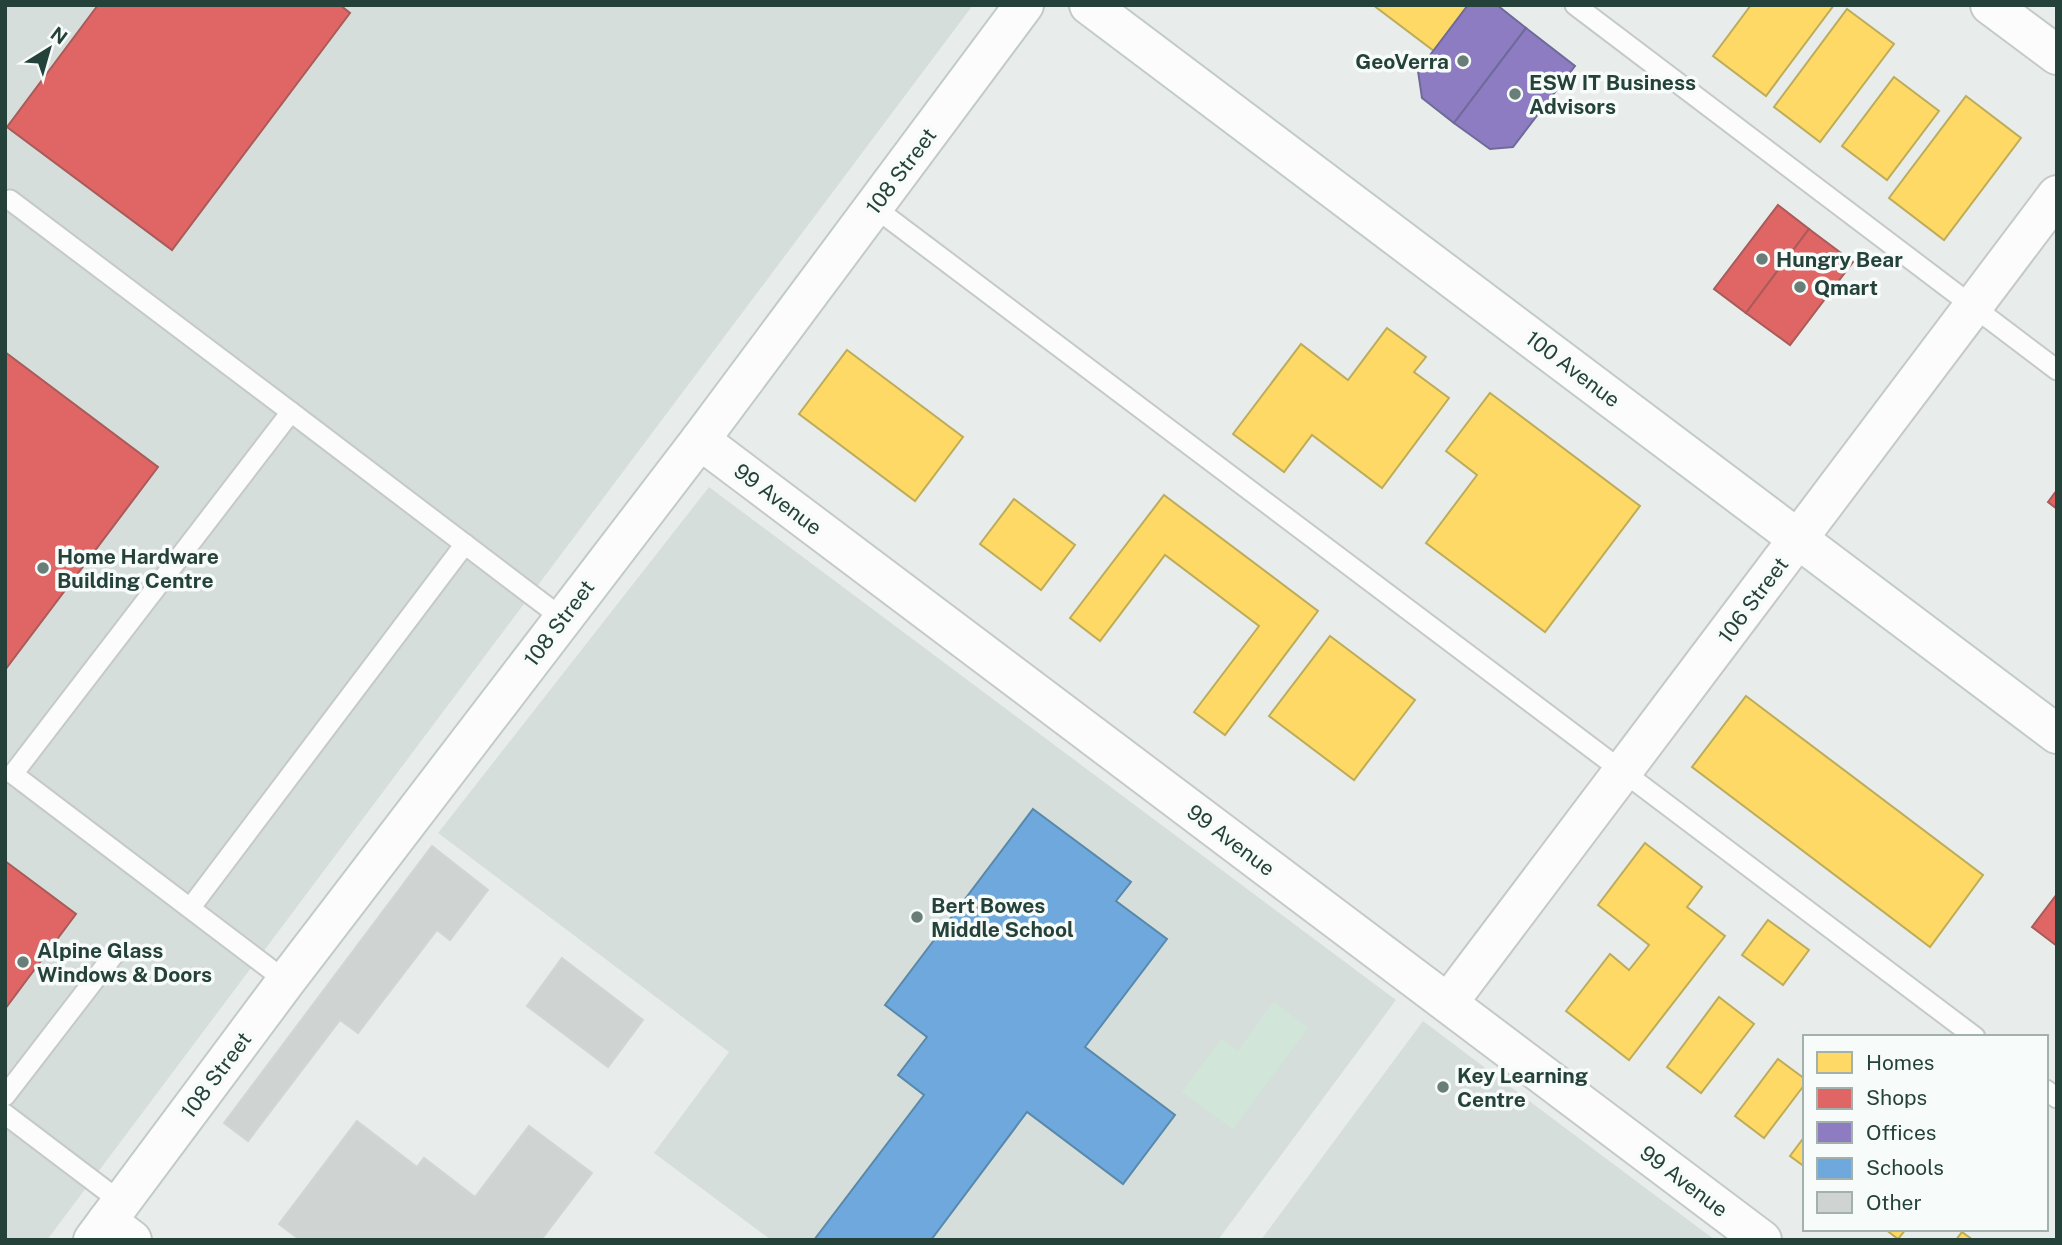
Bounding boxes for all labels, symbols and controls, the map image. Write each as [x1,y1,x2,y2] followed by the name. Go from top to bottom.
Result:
[14,14,84,84] north arrow
[47,22,72,49] text: N
[1355,49,1449,74] place label: GeoVerra
[1455,53,1471,69] marker: GeoVerra
[1529,70,1696,119] place label: ESW IT Business Advisors
[1507,86,1523,102] marker: ESW IT Business Advisors
[861,123,941,219] street label: 108 Street
[1776,247,1903,272] place label: Hungry Bear
[1754,251,1770,267] marker: Hungry Bear
[1814,275,1878,300] place label: Qmart
[1792,279,1808,295] marker: Qmart
[1521,326,1625,412] street label: 100 Avenue
[729,458,827,540] street label: 99 Avenue
[57,544,219,593] place label: Home Hardware Building Centre
[1713,552,1793,648] street label: 106 Street
[35,560,51,576] marker: Home Hardware Building Centre
[519,575,599,671] street label: 108 Street
[1182,799,1280,881] street label: 99 Avenue
[931,893,1074,942] place label: Bert Bowes Middle School
[909,909,925,925] marker: Bert Bowes Middle School
[37,938,212,987] place label: Alpine Glass Windows & Doors
[15,954,31,970] marker: Alpine Glass Windows & Doors
[176,1027,256,1123] street label: 108 Street
[1803,1035,2048,1231] legend
[1866,1050,1934,1075] text: Homes
[1457,1063,1588,1112] place label: Key Learning Centre
[1435,1079,1451,1095] marker: Key Learning Centre
[1866,1085,1927,1110] text: Shops
[1866,1120,1936,1145] text: Offices
[1635,1140,1733,1222] street label: 99 Avenue
[1866,1155,1944,1180] text: Schools
[1866,1190,1922,1215] text: Other

